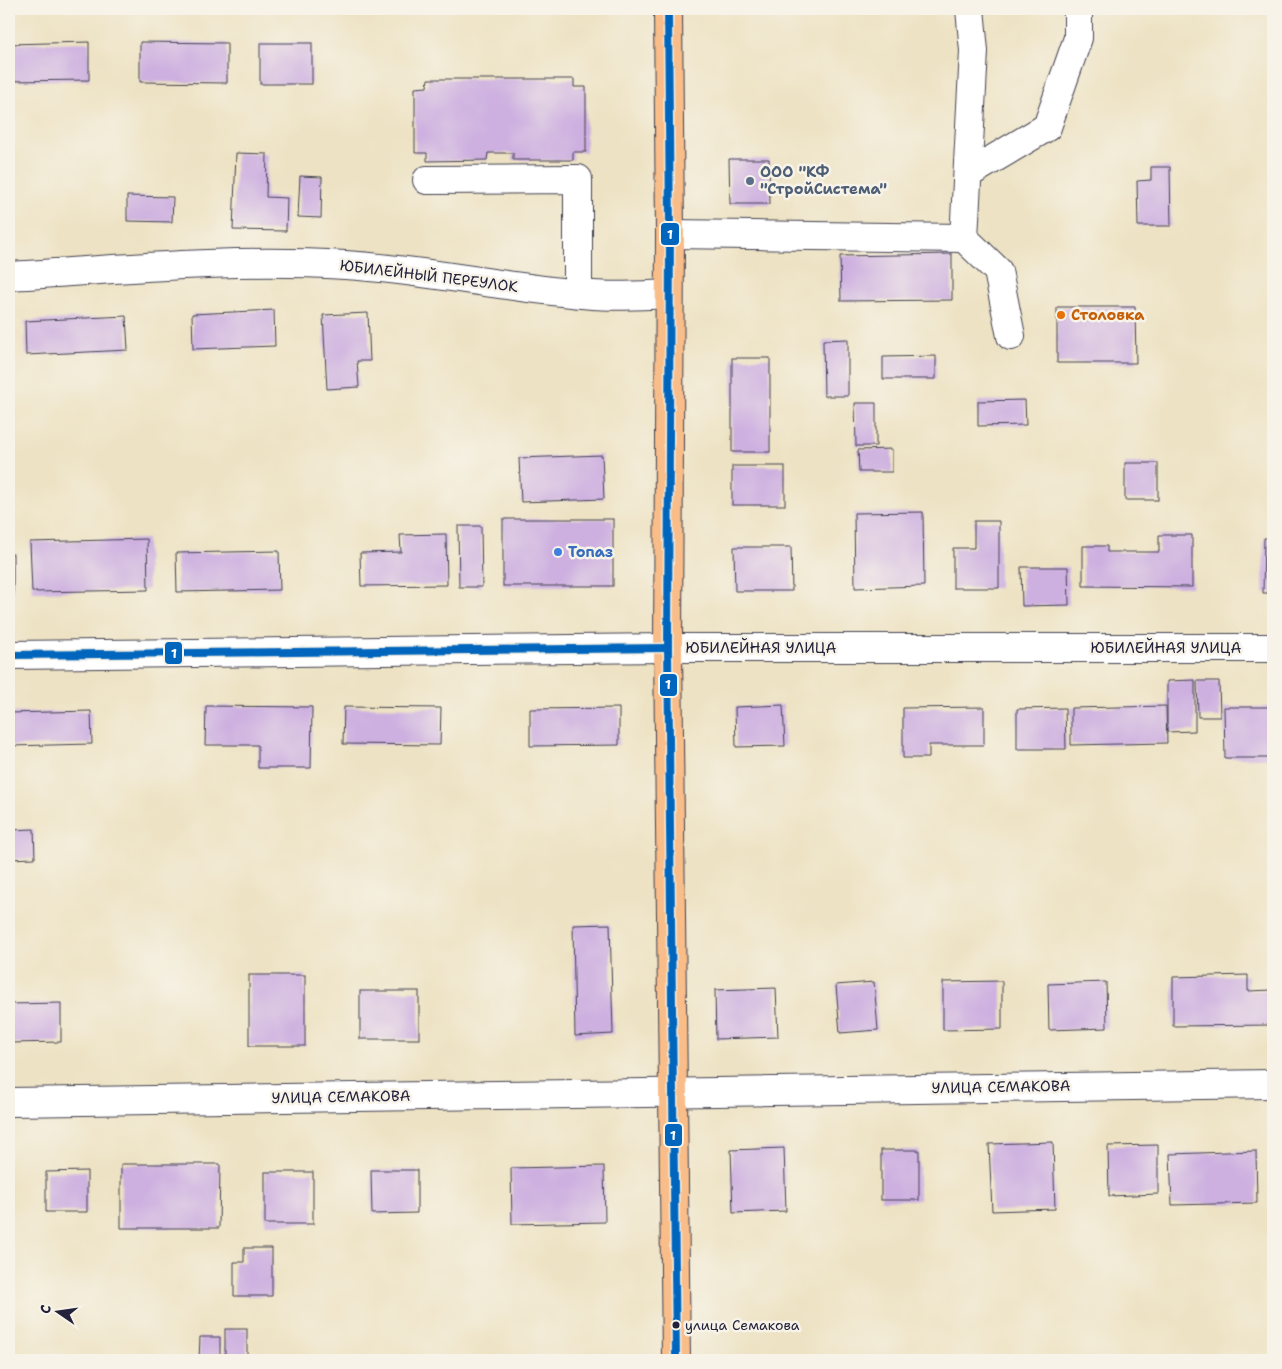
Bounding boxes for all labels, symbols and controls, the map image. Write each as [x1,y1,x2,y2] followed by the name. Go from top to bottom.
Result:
[760,162,887,199] place label: ООО "КФ "СтройСистема"
[744,175,756,187] marker: ООО "КФ "СтройСистема"
[660,222,680,246] line badge: 1
[667,225,673,243] text: 1
[339,254,520,297] street label: ЮБИЛЕЙНЫЙ ПЕРЕУЛОК
[1071,305,1145,325] place label: Столовка
[1055,309,1067,321] marker: Столовка
[568,542,613,562] place label: Топаз
[552,546,564,558] marker: Топаз
[686,637,837,658] street label: ЮБИЛЕЙНАЯ УЛИЦА
[1091,637,1242,658] street label: ЮБИЛЕЙНАЯ УЛИЦА
[164,641,183,665] line badge: 1
[171,644,177,662] text: 1
[659,673,678,697] line badge: 1
[665,675,671,693] text: 1
[931,1076,1071,1098] street label: УЛИЦА СЕМАКОВА
[271,1086,411,1108] street label: УЛИЦА СЕМАКОВА
[664,1123,683,1147] line badge: 1
[670,1126,676,1144] text: 1
[32,1286,82,1336] north arrow
[36,1303,55,1315] text: С
[685,1316,800,1334] place label: улица Семакова
[671,1320,681,1330] marker: улица Семакова

